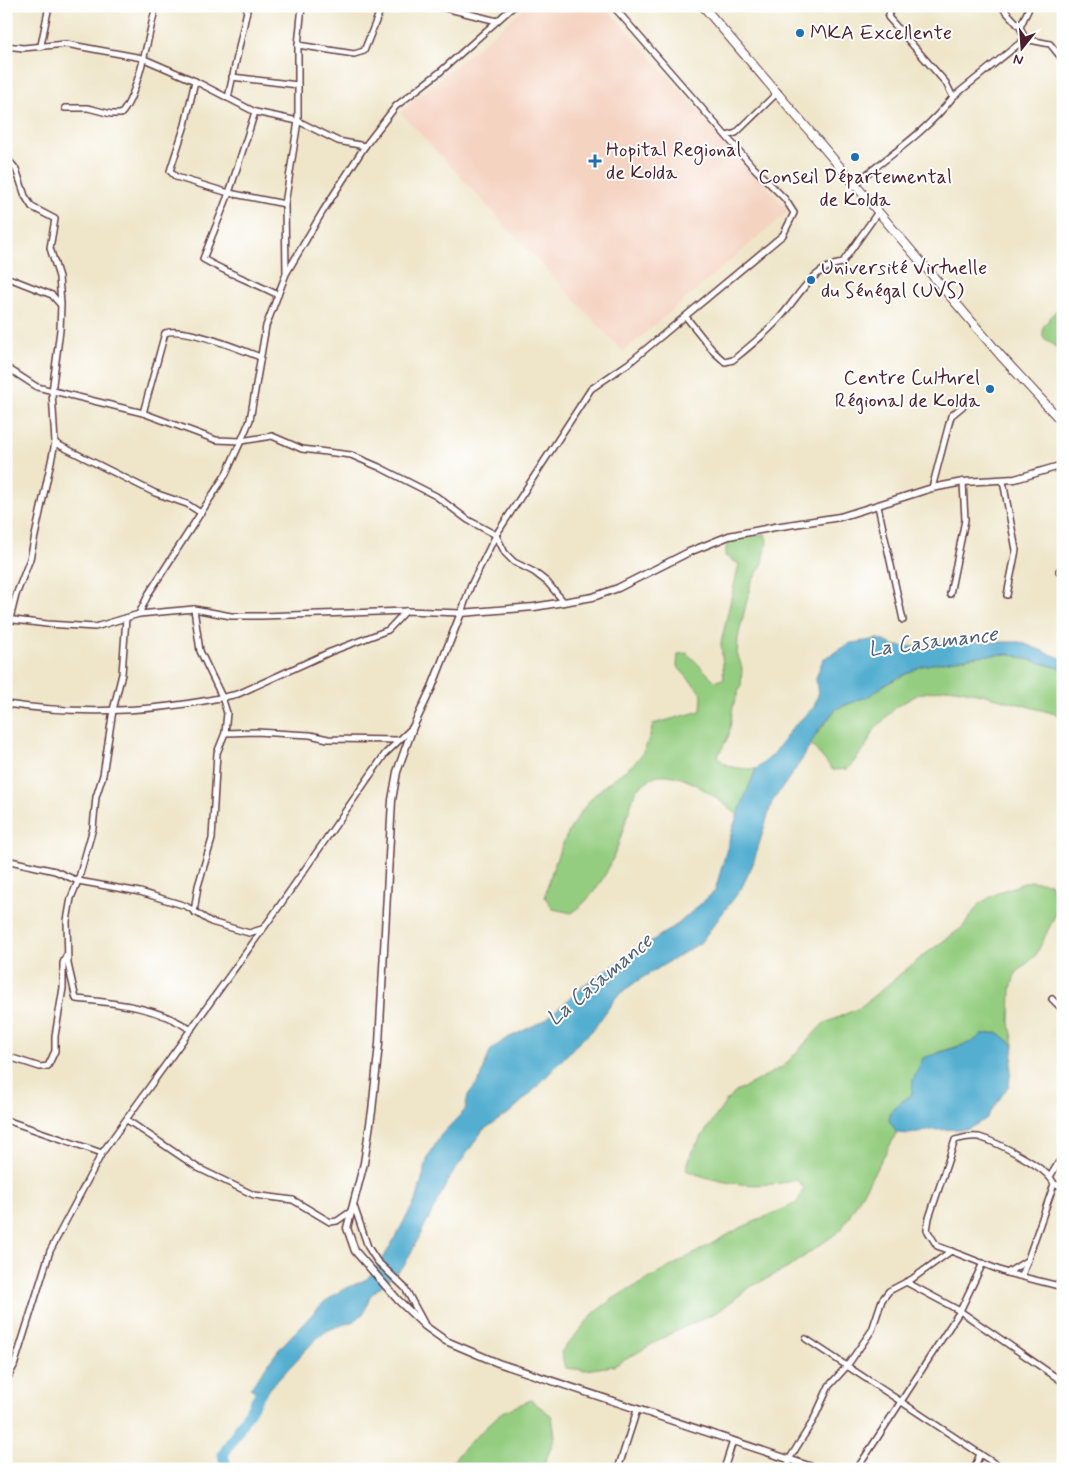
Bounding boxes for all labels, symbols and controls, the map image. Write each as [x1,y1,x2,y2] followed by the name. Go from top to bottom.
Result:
[810,20,952,47] place label: MKA Excellente
[996,22,1046,72] north arrow
[794,27,806,39] marker: MKA Excellente
[1011,50,1026,69] text: N
[606,137,742,187] place label: Hopital Regional de Kolda
[849,151,861,163] marker: Conseil Départemental de Kolda
[588,154,602,168] marker: Hopital Regional de Kolda
[758,164,952,214] place label: Conseil Départemental de Kolda
[821,255,987,305] place label: Université Virtuelle du Sénégal (UVS)
[805,274,817,286] marker: Université Virtuelle du Sénégal (UVS)
[835,365,981,415] place label: Centre Culturel Régional de Kolda
[984,383,996,395] marker: Centre Culturel Régional de Kolda
[867,620,1001,664] water label: La Casamance
[541,927,660,1032] water label: La Casamance

